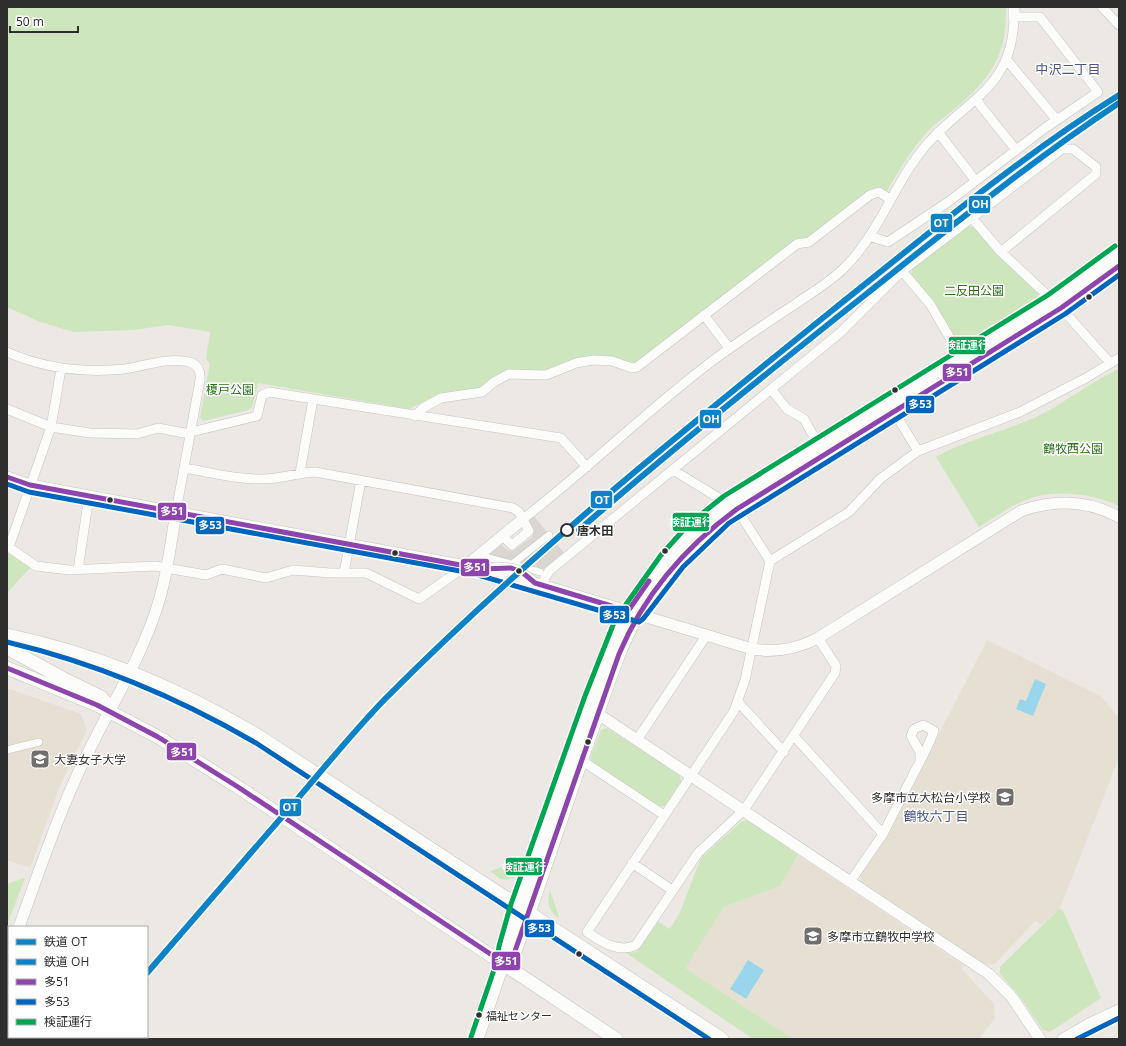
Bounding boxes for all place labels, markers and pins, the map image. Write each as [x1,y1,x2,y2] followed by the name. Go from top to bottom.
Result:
[1084,292,1094,302] unlabelled marker
[890,385,900,395] unlabelled marker
[105,495,115,505] unlabelled marker
[577,522,613,539] place label: 唐木田
[560,523,574,537] marker: 唐木田
[660,546,670,556] unlabelled marker
[390,548,400,558] unlabelled marker
[514,566,524,576] unlabelled marker
[583,737,593,747] unlabelled marker
[29,748,51,770] school or university icon: 大妻女子大学
[54,751,126,768] place label: 大妻女子大学
[994,786,1016,808] school or university icon: 多摩市立大松台小学校
[871,789,991,806] place label: 多摩市立大松台小学校
[802,925,824,947] school or university icon: 多摩市立鶴牧中学校
[827,928,935,945] place label: 多摩市立鶴牧中学校
[574,949,584,959] unlabelled marker
[486,1008,552,1023] place label: 福祉センター
[474,1010,484,1020] marker: 福祉センター

